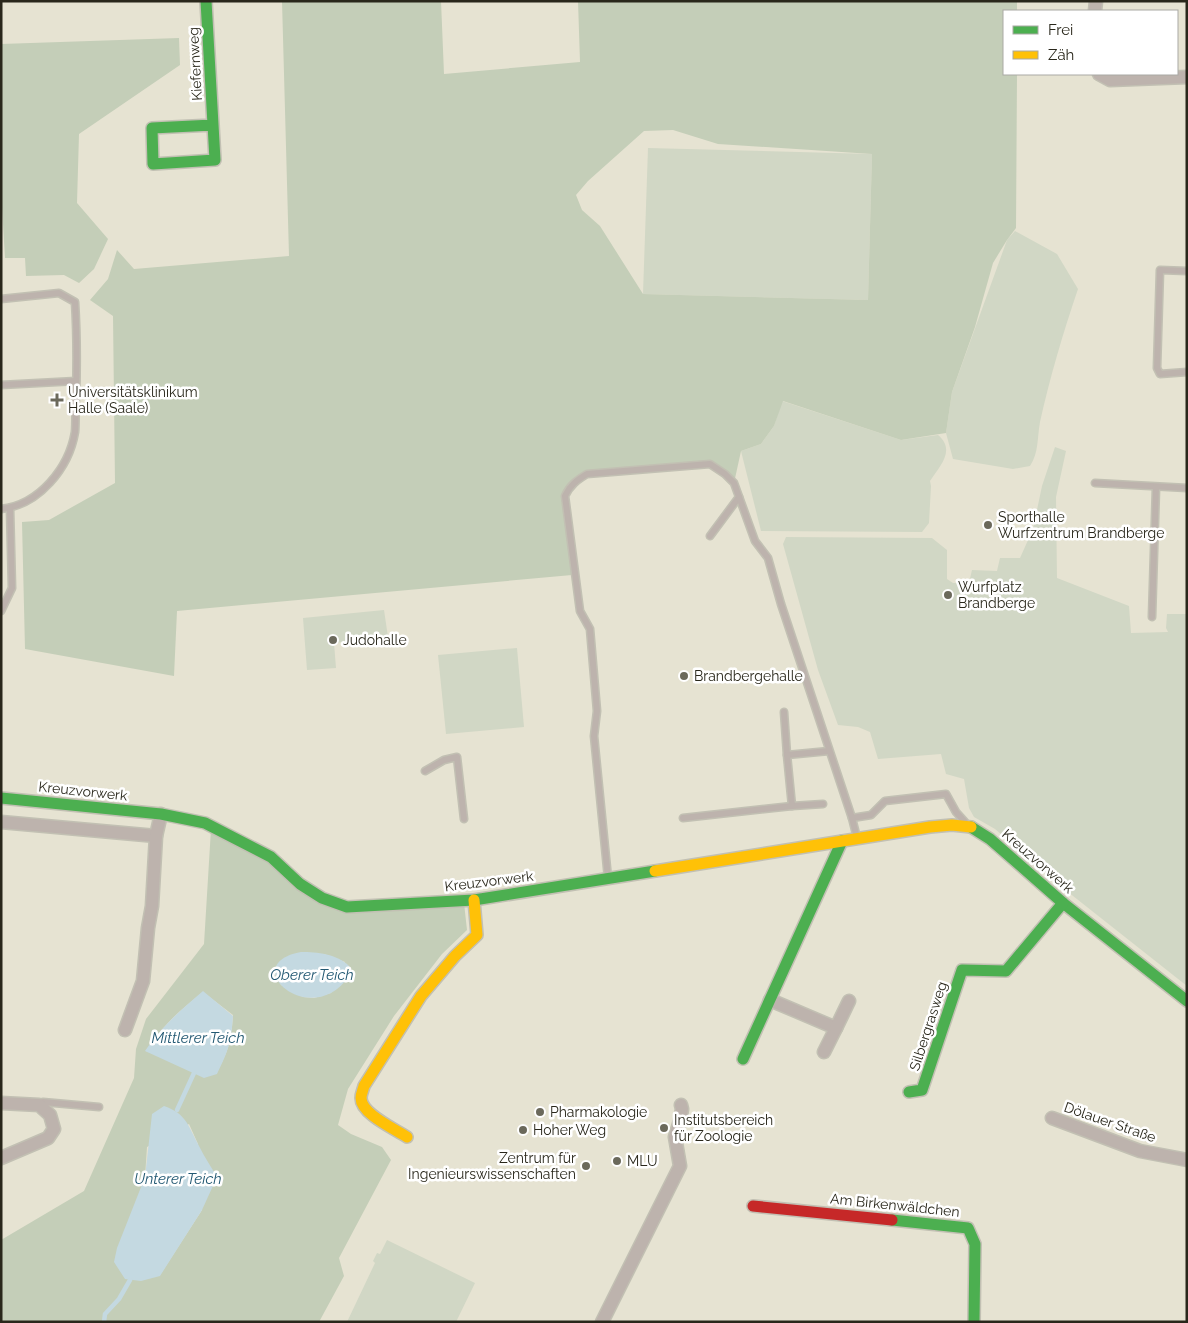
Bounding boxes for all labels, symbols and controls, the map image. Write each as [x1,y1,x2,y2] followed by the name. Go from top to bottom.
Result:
[1003,10,1178,75] legend
[1048,21,1073,39] text: Frei
[185,27,205,101] street label: Kiefernweg
[1048,46,1074,64] text: Zäh
[68,384,198,416] place label: Universitätsklinikum Halle (Saale)
[50,393,64,407] marker: Universitätsklinikum Halle (Saale)
[998,509,1165,541] place label: Sporthalle Wurfzentrum Brandberge
[982,519,994,531] marker: Sporthalle Wurfzentrum Brandberge
[958,579,1035,611] place label: Wurfplatz Brandberge
[942,589,954,601] marker: Wurfplatz Brandberge
[343,632,407,648] place label: Judohalle
[327,634,339,646] marker: Judohalle
[694,668,803,684] place label: Brandbergehalle
[678,670,690,682] marker: Brandbergehalle
[38,778,129,804] street label: Kreuzvorwerk
[999,826,1077,897] street label: Kreuzvorwerk
[444,868,535,894] street label: Kreuzvorwerk
[270,966,354,984] water label: Oberer Teich
[906,979,950,1073] street label: Silbergrasweg
[151,1029,245,1047] water label: Mittlerer Teich
[1062,1099,1158,1145] street label: Dölauer Straße
[550,1104,647,1120] place label: Pharmakologie
[534,1106,546,1118] marker: Pharmakologie
[674,1112,773,1144] place label: Institutsbereich für Zoologie
[533,1122,606,1138] place label: Hoher Weg
[658,1122,670,1134] marker: Institutsbereich für Zoologie
[517,1124,529,1136] marker: Hoher Weg
[408,1150,576,1182] place label: Zentrum für Ingenieurswissenschaften
[627,1153,658,1169] place label: MLU
[611,1155,623,1167] marker: MLU
[580,1160,592,1172] marker: Zentrum für Ingenieurswissenschaften
[134,1170,222,1188] water label: Unterer Teich
[829,1190,961,1220] street label: Am Birkenwäldchen

